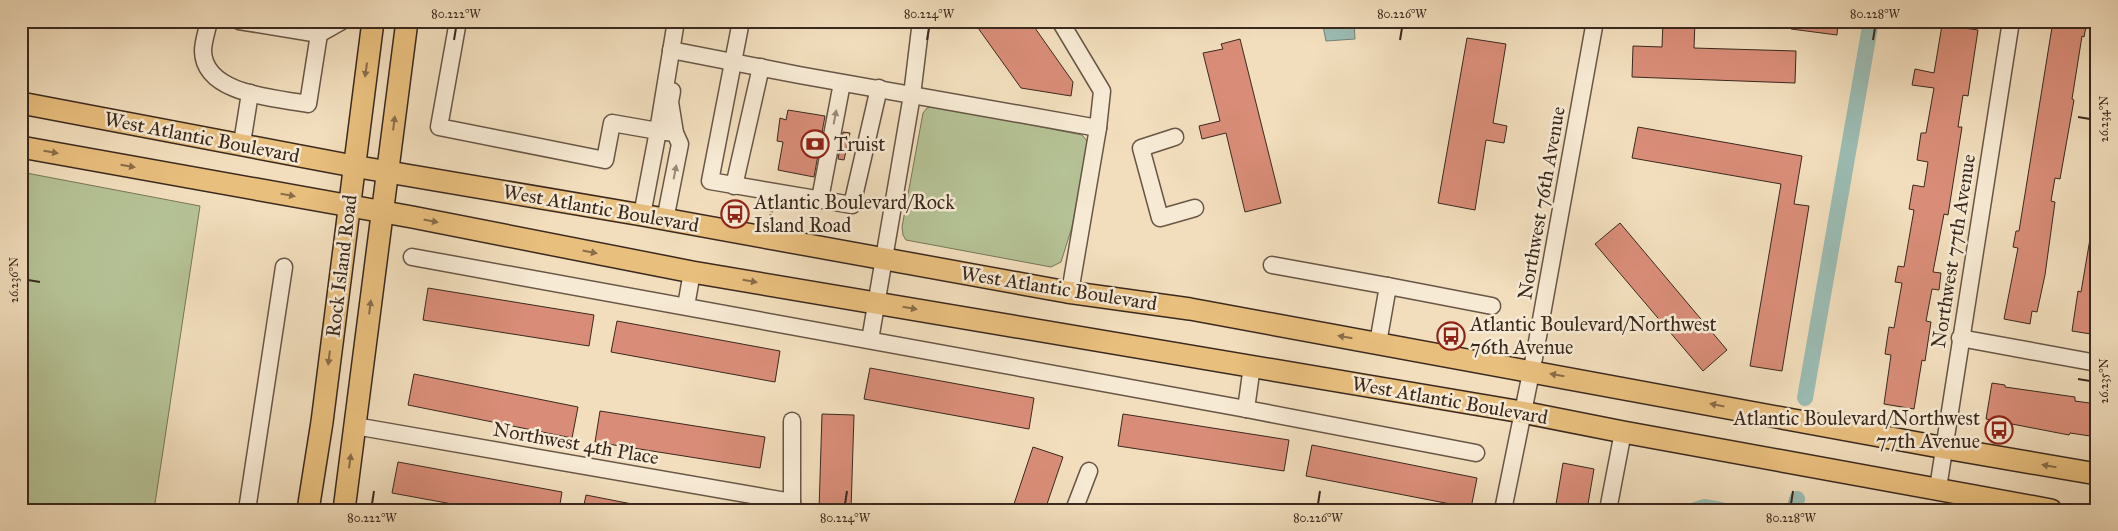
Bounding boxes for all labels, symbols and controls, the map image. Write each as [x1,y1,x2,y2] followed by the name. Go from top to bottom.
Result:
[431,7,481,21] text: 80.222°W
[904,7,955,21] text: 80.224°W
[1377,7,1427,21] text: 80.226°W
[1850,7,1900,21] text: 80.228°W
[362,62,370,78] one-way arrow
[2097,96,2111,142] text: 26.234°N
[1512,105,1570,301] street label: Northwest 76th Avenue
[102,106,302,168] street label: West Atlantic Boulevard
[832,108,840,124] one-way arrow
[391,114,399,130] one-way arrow
[800,129,830,159] bank icon: Truist
[834,132,885,156] place label: Truist
[43,149,59,157] one-way arrow
[1926,152,1980,350] street label: Northwest 77th Avenue
[121,162,136,170] one-way arrow
[671,163,679,179] one-way arrow
[501,179,701,237] street label: West Atlantic Boulevard
[753,190,955,237] place label: Atlantic Boulevard/Rock Island Road
[281,191,296,199] one-way arrow
[320,193,362,339] street label: Rock Island Road
[720,199,750,229] bus stop icon: Atlantic Boulevard/Rock Island Road
[423,217,438,225] one-way arrow
[583,248,598,256] one-way arrow
[7,257,21,303] text: 26.236°N
[959,261,1159,315] street label: West Atlantic Boulevard
[743,278,759,286] one-way arrow
[366,299,374,315] one-way arrow
[903,305,919,313] one-way arrow
[1469,312,1717,359] place label: Atlantic Boulevard/Northwest 76th Avenue
[1436,321,1466,351] bus stop icon: Atlantic Boulevard/Northwest 76th Avenue
[1337,332,1353,340] one-way arrow
[325,351,333,367] one-way arrow
[2097,358,2111,404] text: 26.235°N
[1350,371,1550,429] street label: West Atlantic Boulevard
[1549,371,1565,379] one-way arrow
[1708,400,1724,408] one-way arrow
[1732,406,1980,453] place label: Atlantic Boulevard/Northwest 77th Avenue
[1984,415,2014,445] bus stop icon: Atlantic Boulevard/Northwest 77th Avenue
[491,417,661,469] street label: Northwest 4th Place
[346,453,354,469] one-way arrow
[2040,461,2056,469] one-way arrow
[347,511,397,525] text: 80.222°W
[820,511,871,525] text: 80.224°W
[1293,511,1343,525] text: 80.226°W
[1766,511,1816,525] text: 80.228°W

